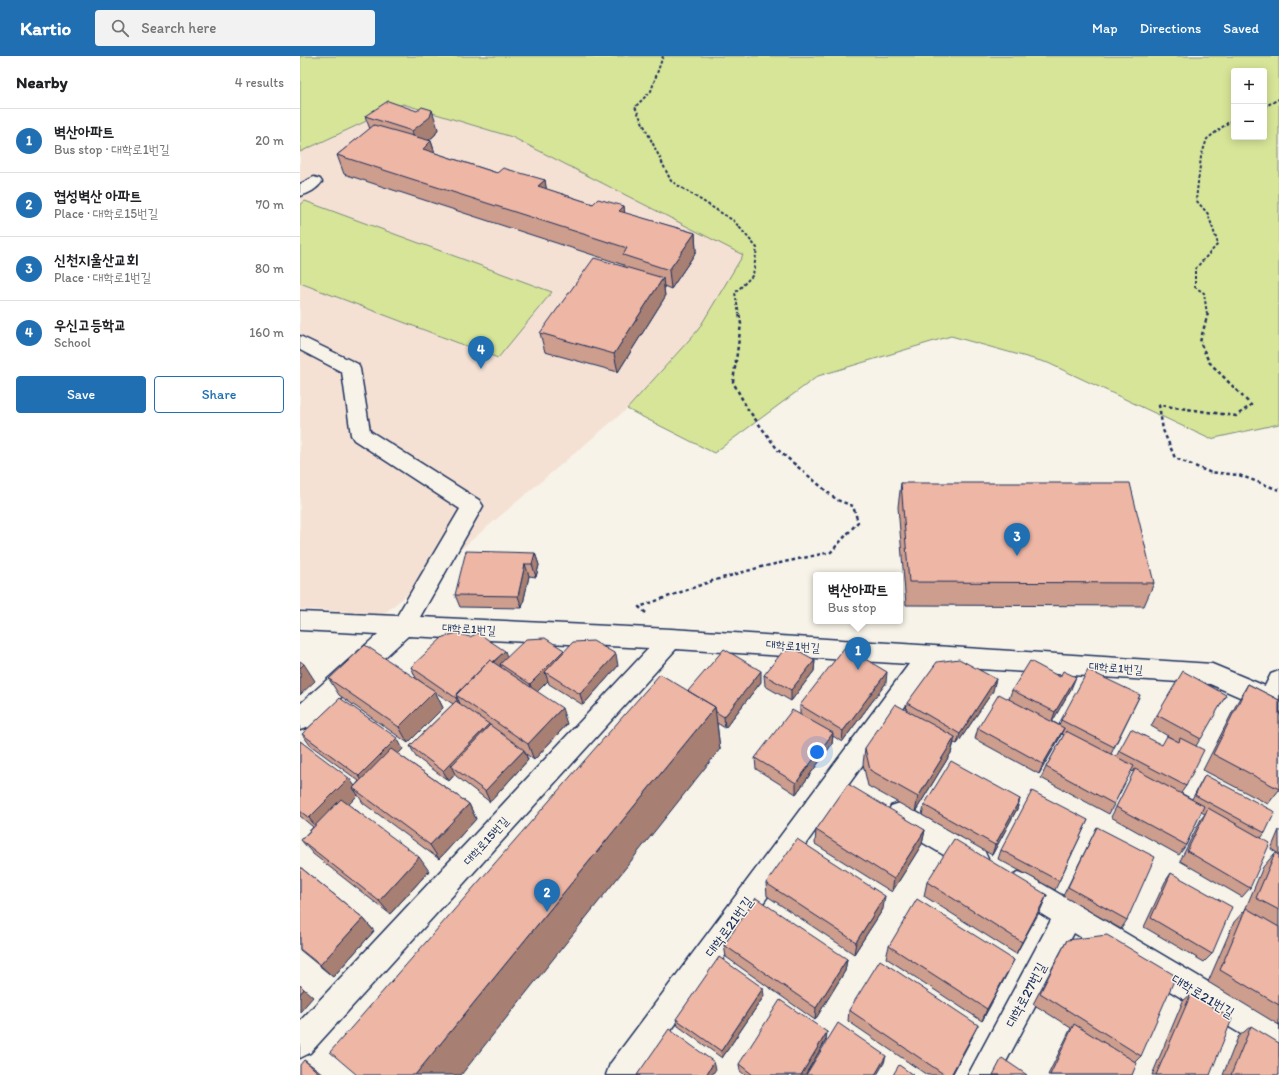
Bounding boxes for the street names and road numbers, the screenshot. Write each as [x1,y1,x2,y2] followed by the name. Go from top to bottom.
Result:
[442,621,497,637] street label: 대학로1번길
[766,637,821,655] street label: 대학로1번길
[1089,659,1144,677] street label: 대학로1번길
[461,814,512,868] street label: 대학로15번길
[701,893,757,960] street label: 대학로21번길
[1002,959,1050,1030] street label: 대학로27번길
[1169,971,1238,1022] street label: 대학로21번길

